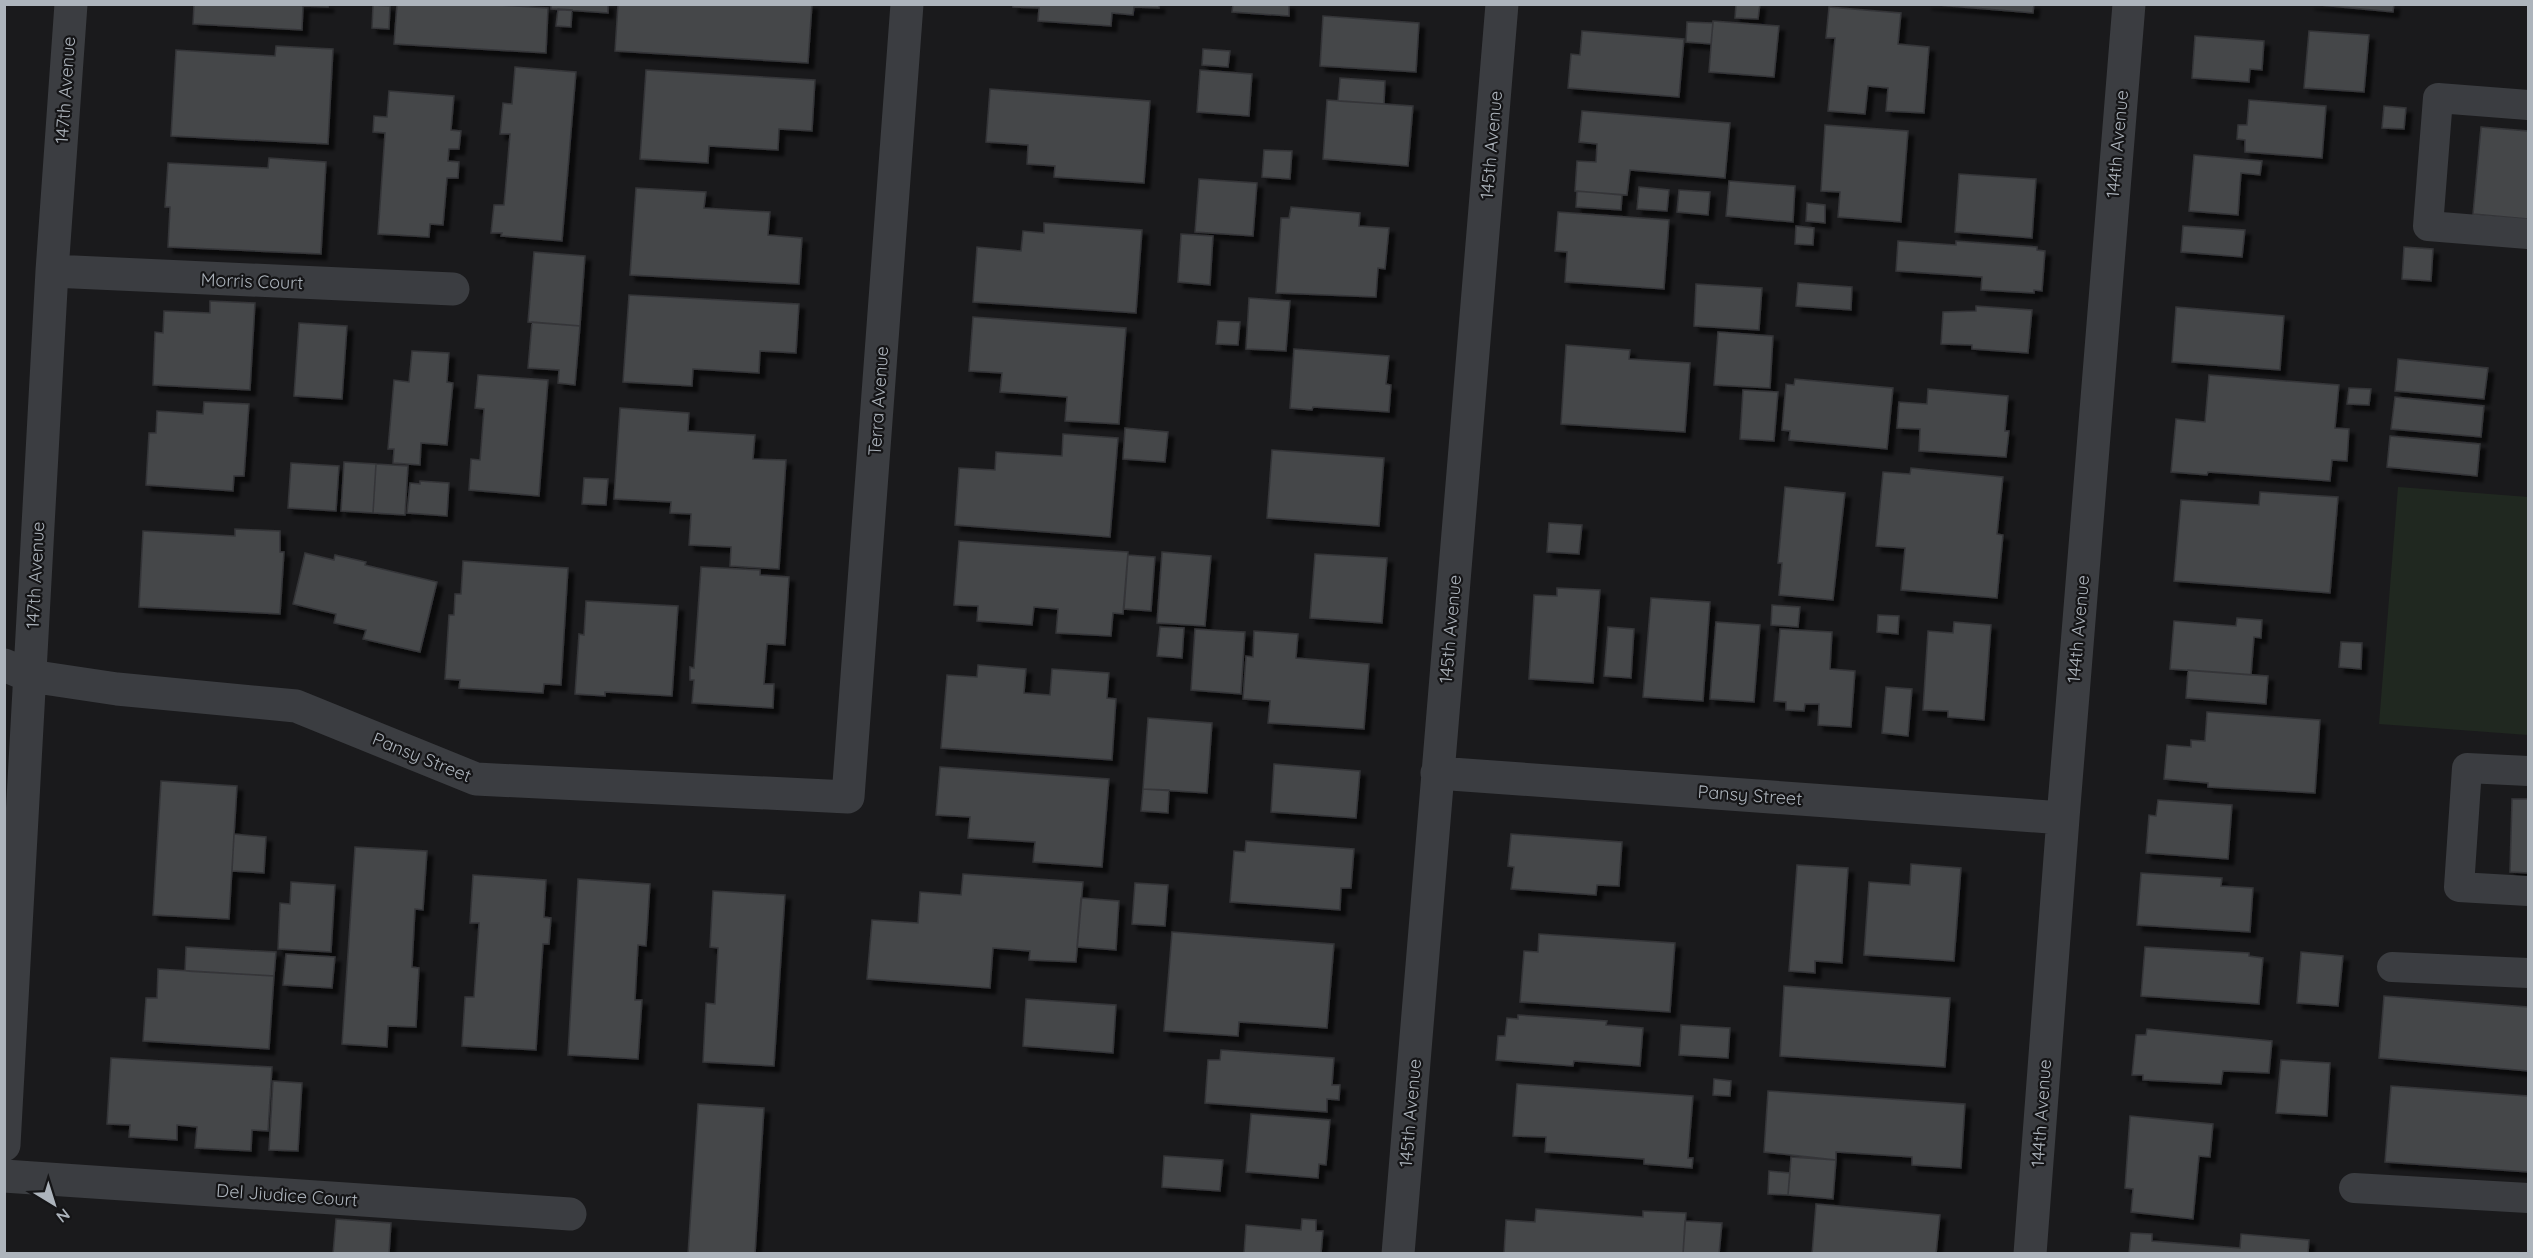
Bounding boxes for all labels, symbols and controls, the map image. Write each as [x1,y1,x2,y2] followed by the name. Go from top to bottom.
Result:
[50,36,80,144] street label: 147th Avenue
[2101,89,2133,199] street label: 144th Avenue
[1475,90,1507,200] street label: 145th Avenue
[200,268,304,294] street label: Morris Court
[863,345,893,457] street label: Terra Avenue
[21,521,49,629] street label: 147th Avenue
[1434,574,1466,684] street label: 145th Avenue
[2062,574,2094,684] street label: 144th Avenue
[369,727,475,787] street label: Pansy Street
[1697,780,1803,810] street label: Pansy Street
[1394,1058,1426,1168] street label: 145th Avenue
[2026,1058,2056,1168] street label: 144th Avenue
[24,1174,84,1234] north arrow
[215,1179,359,1211] street label: Del Jiudice Court
[52,1204,74,1227] text: N

